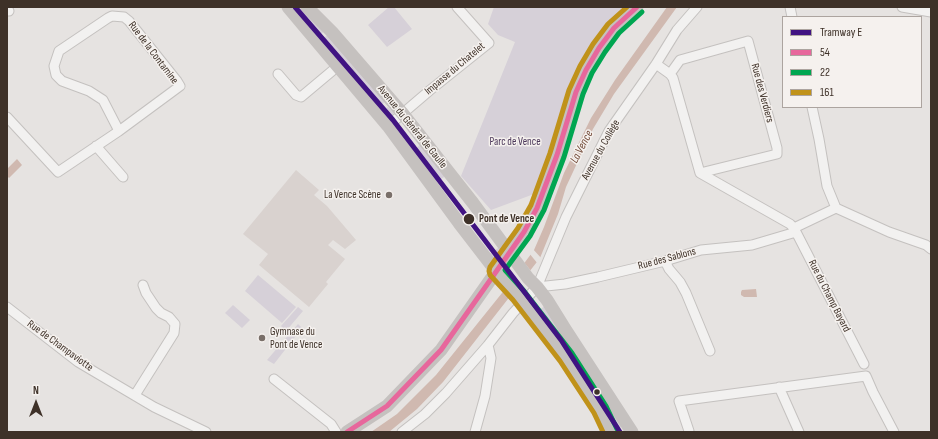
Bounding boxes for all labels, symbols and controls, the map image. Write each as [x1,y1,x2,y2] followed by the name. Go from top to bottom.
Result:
[782,16,922,108] legend
[125,19,181,87] street label: Rue de la Contamine
[820,25,862,40] text: Tramway E
[422,40,488,98] street label: Impasse du Chatelet
[820,45,830,60] text: 54
[748,62,776,124] street label: Rue des Verdiers
[820,65,830,80] text: 22
[374,83,450,171] street label: Avenue du Général de Gaulle
[820,85,834,100] text: 161
[579,118,623,182] street label: Avenue du Collège
[567,128,597,166] water label: La Vence
[489,135,541,149] park label: Parc de Vence
[324,188,381,202] place label: La Vence Scène
[384,190,394,200] marker: La Vence Scène
[462,212,476,226] marker: Pont de Vence
[479,212,534,226] place label: Pont de Vence
[637,245,697,273] street label: Rue des Sablons
[805,258,853,334] street label: Rue du Champ Bayard
[24,318,96,374] street label: Rue de Champaviotte
[270,325,322,351] place label: Gymnase du Pont de Vence
[257,333,267,343] marker: Gymnase du Pont de Vence
[16,383,56,423] north arrow
[33,384,39,397] text: N
[592,387,602,397] unlabelled marker

